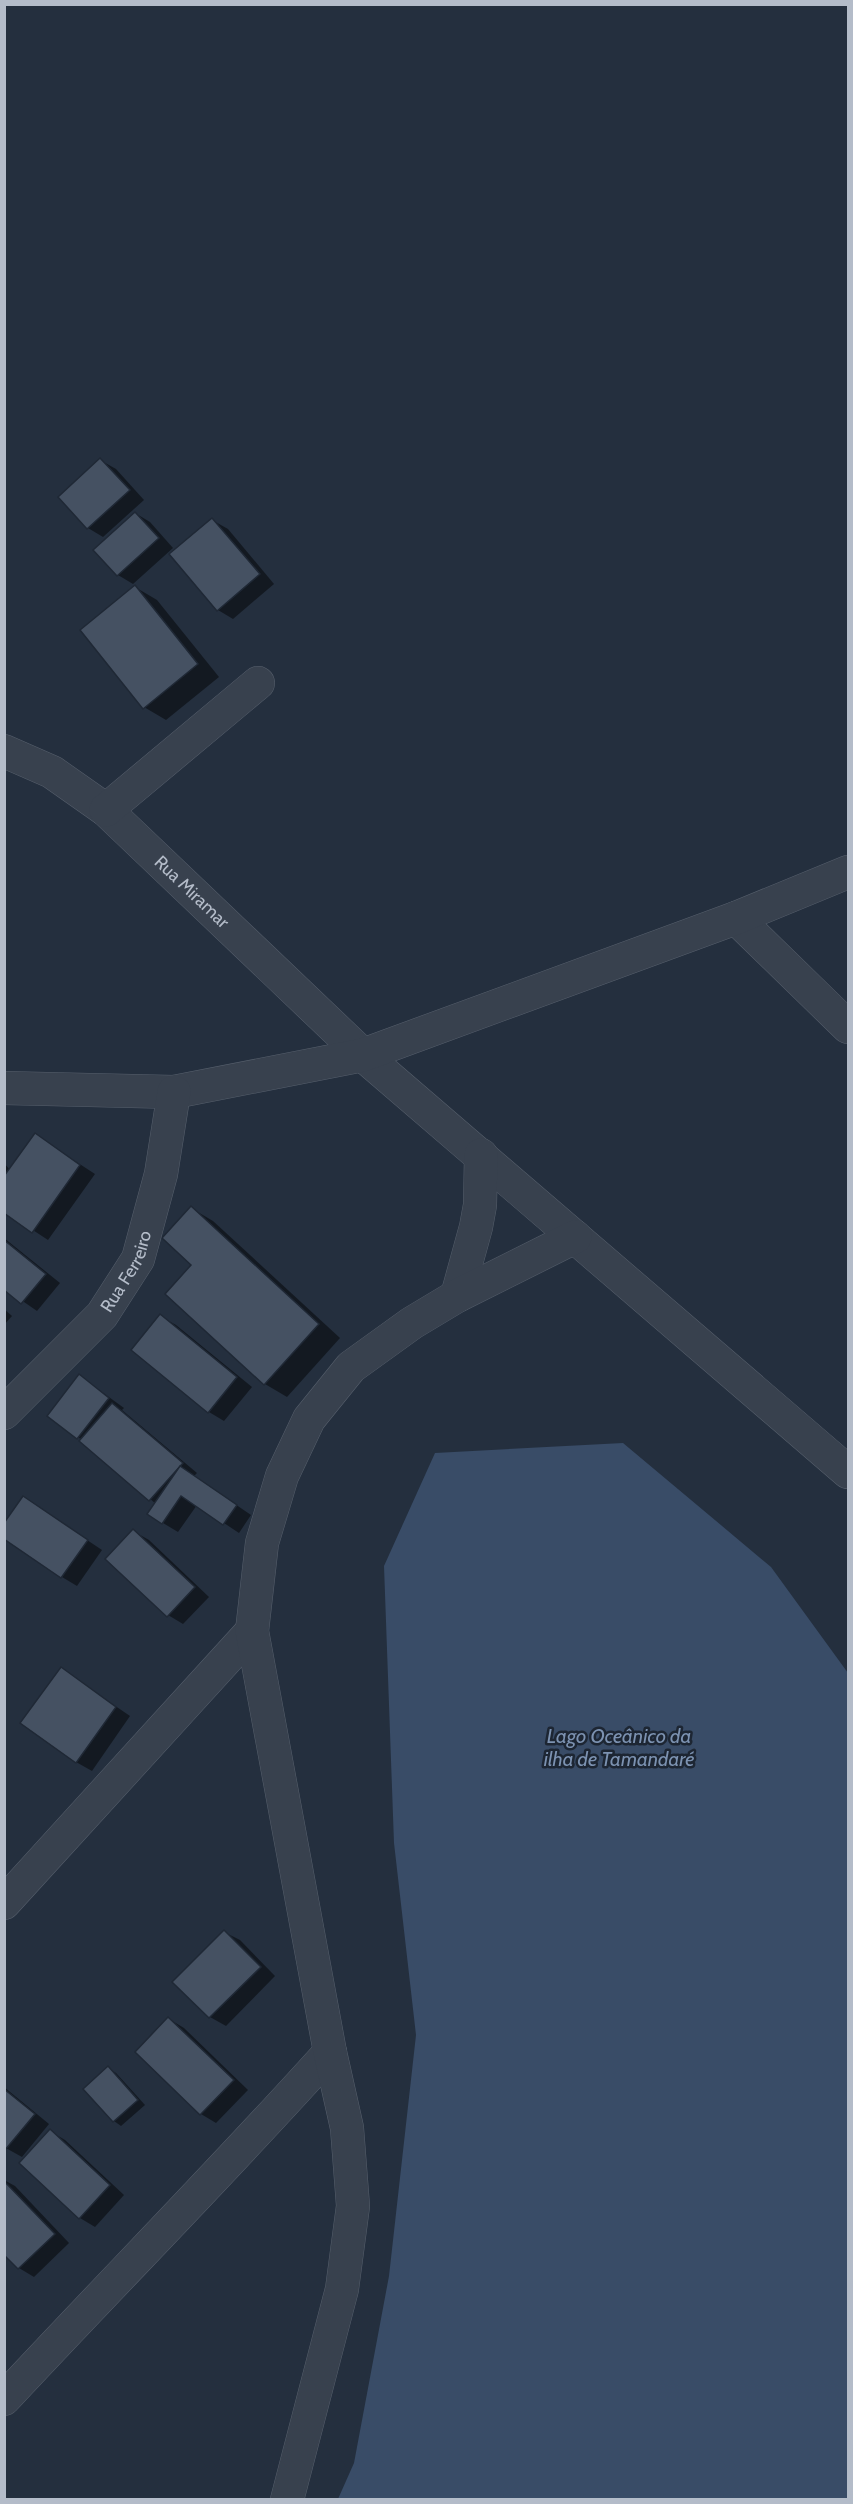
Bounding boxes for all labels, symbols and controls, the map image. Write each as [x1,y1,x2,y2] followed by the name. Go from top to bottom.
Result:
[150,851,234,933] street label: Rua Miramar
[96,1228,156,1316] street label: Rua Ferreiro
[544,1724,694,1771] water label: Lago Oceânico da ilha de Tamandaré

